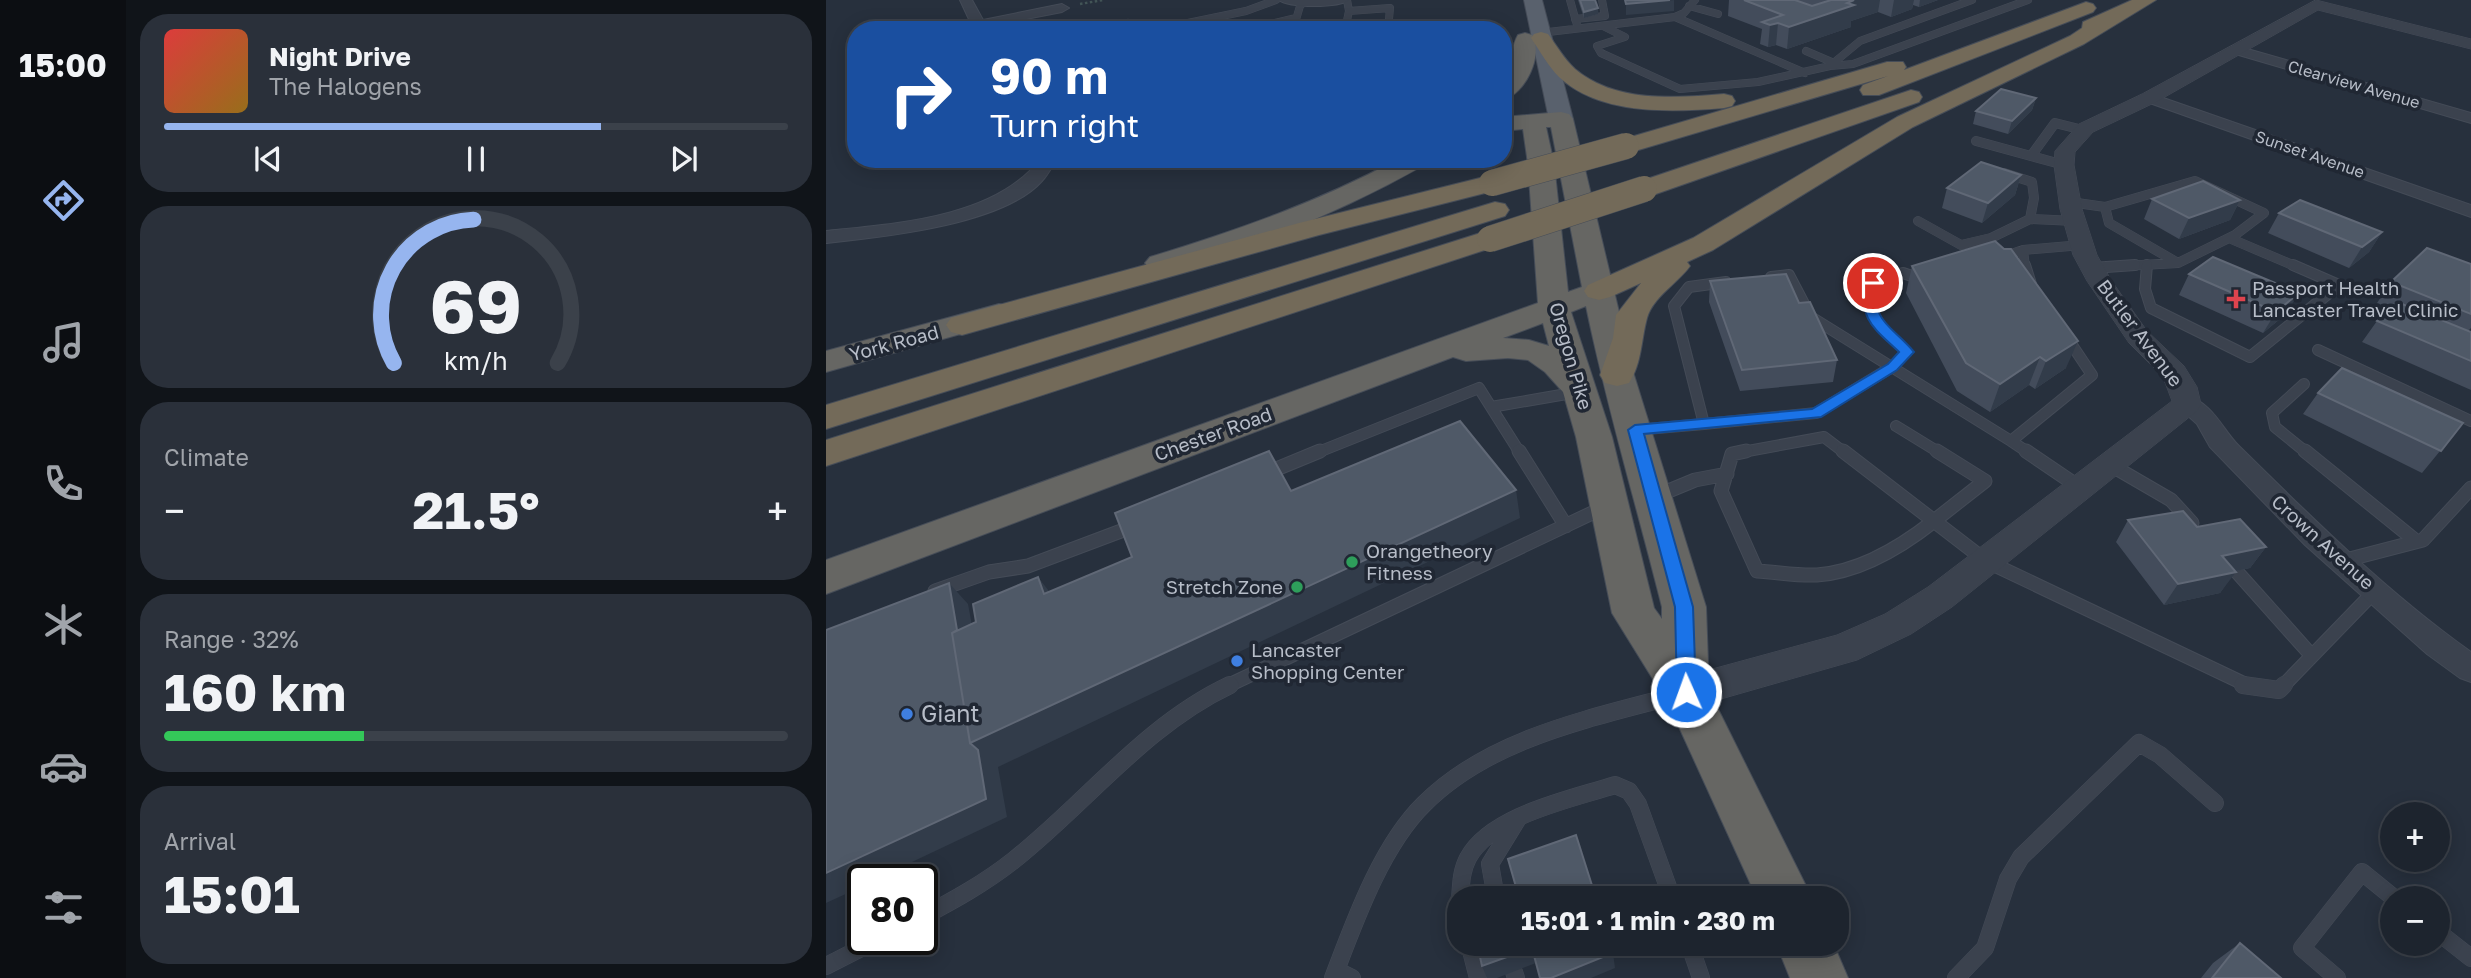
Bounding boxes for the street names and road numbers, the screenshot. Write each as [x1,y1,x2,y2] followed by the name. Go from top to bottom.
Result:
[2286,56,2422,112] street label: Clearview Avenue
[2253,126,2367,182] street label: Sunset Avenue
[2093,275,2188,391] street label: Butler Avenue
[1545,299,1598,412] street label: Oregon Pike
[847,320,941,365] street label: York Road
[1151,402,1275,465] street label: Chester Road
[2267,490,2379,594] street label: Crown Avenue

